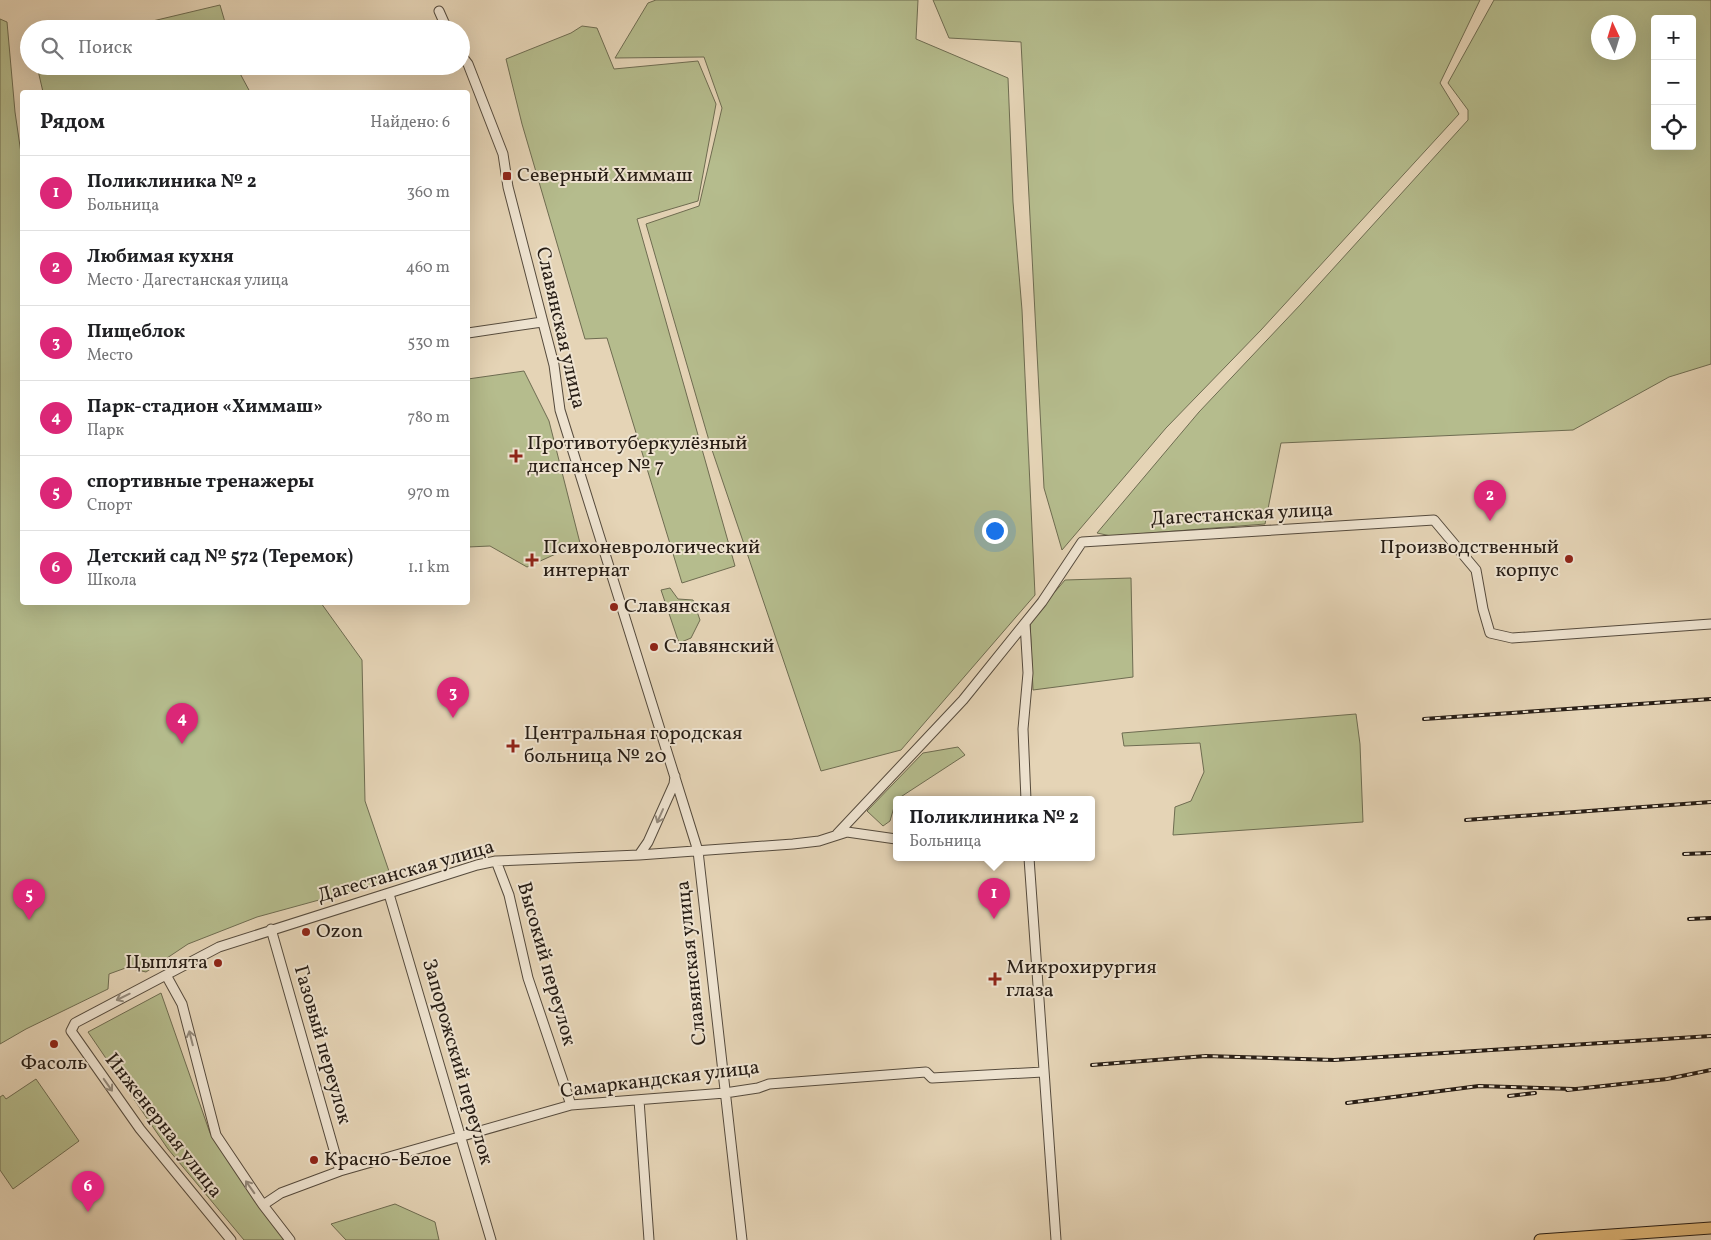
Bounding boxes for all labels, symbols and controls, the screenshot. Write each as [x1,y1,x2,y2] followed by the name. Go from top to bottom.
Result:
[1591,15,1636,60] north arrow
[1651,15,1696,150] map controls
[1651,15,1696,60] button: +
[20,20,470,75] search box
[38,34,66,62] icon: search
[78,35,132,61] text: Поиск
[1651,60,1696,105] button: −
[1651,105,1696,150] button: locate
[40,108,105,137] text: Рядом
[370,112,450,134] text: Найдено: 6
[517,162,693,190] place label: Северный Химмаш
[87,169,257,195] text: Поликлиника № 2
[501,170,513,182] marker: Северный Химмаш
[53,182,59,204] text: 1
[407,182,450,204] text: 360 m
[87,195,159,217] text: Больница
[87,244,234,270] text: Любимая кухня
[528,244,592,412] street label: Славянская улица
[52,257,60,279] text: 2
[406,257,450,279] text: 460 m
[87,270,289,292] text: Место · Дагестанская улица
[87,319,185,345] text: Пищеблок
[52,332,60,354] text: 3
[407,332,450,354] text: 530 m
[87,345,133,367] text: Место
[87,394,323,420] text: Парк-стадион «Химмаш»
[51,407,61,429] text: 4
[408,407,450,429] text: 780 m
[87,420,124,442] text: Парк
[527,430,747,481] place label: Противотуберкулёзный диспансер № 7
[509,449,523,463] marker: Противотуберкулёзный диспансер № 7
[87,469,314,495] text: спортивные тренажеры
[1474,480,1506,521] pin: 2
[52,482,60,504] text: 5
[408,482,450,504] text: 970 m
[87,495,132,517] text: Спорт
[1150,496,1334,534] street label: Дагестанская улица
[982,518,1008,544] your location
[543,534,760,585] place label: Психоневрологический интернат
[1380,534,1559,585] place label: Производственный корпус
[87,544,353,570] text: Детский сад № 572 (Теремок)
[525,553,539,567] marker: Психоневрологический интернат
[1563,553,1575,565] marker: Производственный корпус
[52,557,60,579] text: 6
[408,557,450,579] text: 1.1 km
[87,570,137,592] text: Школа
[624,593,731,621] place label: Славянская
[608,601,620,613] marker: Славянская
[664,633,774,661] place label: Славянский
[648,641,660,653] marker: Славянский
[437,677,469,718] pin: 3
[166,703,198,744] pin: 4
[524,720,743,771] place label: Центральная городская больница № 20
[506,739,520,753] marker: Центральная городская больница № 20
[893,796,1095,861] popup
[909,805,1079,831] text: Поликлиника № 2
[654,808,664,823] one-way arrow
[909,831,981,853] text: Больница
[314,833,498,911] street label: Дагестанская улица
[978,878,1010,919] pin: 1
[13,879,45,920] pin: 5
[509,879,583,1050] street label: Высокий переулок
[669,879,715,1047] street label: Славянская улица
[316,918,363,946] place label: Ozon
[300,926,312,938] marker: Ozon
[125,949,208,977] place label: Цыплята
[1006,954,1157,1005] place label: Микрохирургия глаза
[414,956,500,1169] street label: Запорожский переулок
[212,957,224,969] marker: Цыплята
[286,962,358,1128] street label: Газовый переулок
[988,972,1002,986] marker: Микрохирургия глаза
[116,993,131,1003] one-way arrow
[186,1030,195,1046] one-way arrow
[48,1038,60,1050] marker: Фасоль
[97,1048,229,1204] street label: Инженерная улица
[21,1050,87,1078] place label: Фасоль
[559,1054,761,1106] street label: Самаркандская улица
[103,1078,113,1092] one-way arrow
[324,1146,451,1174] place label: Красно-Белое
[308,1154,320,1166] marker: Красно-Белое
[72,1171,104,1212] pin: 6
[245,1180,255,1194] one-way arrow

